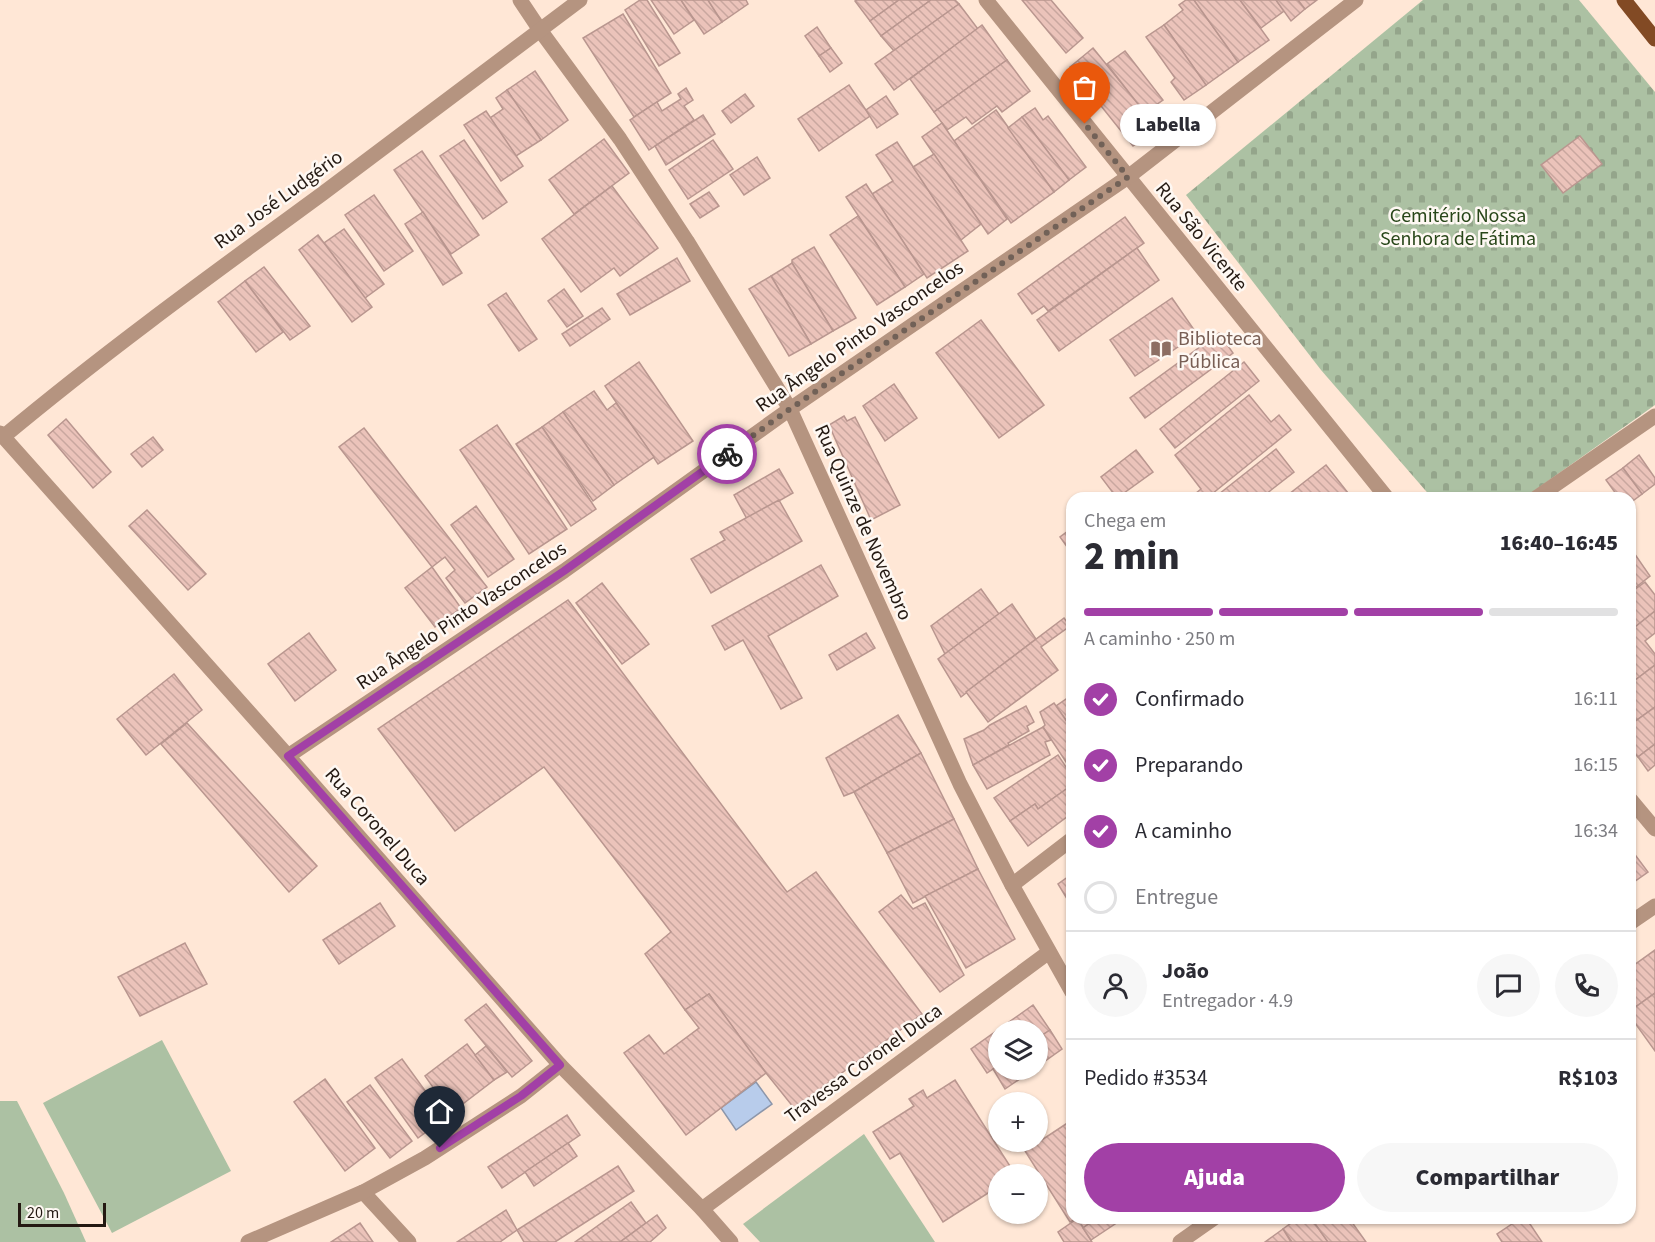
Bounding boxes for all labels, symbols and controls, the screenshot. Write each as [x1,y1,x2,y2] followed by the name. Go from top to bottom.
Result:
[1059,62,1110,124] pin
[1068,71,1101,104] icon: bag
[1121,103,1217,145] callout: Labella
[1135,111,1201,139] text: Labella
[208,144,349,256] street label: Rua José Ludgério
[1148,176,1254,297] street label: Rua São Vicente
[1380,202,1536,253] park label: Cemitério Nossa Senhora de Fátima
[750,254,969,419] street label: Rua Ângelo Pinto Vasconcelos
[1178,325,1262,376] place label: Biblioteca Pública
[1149,337,1173,361] library icon: Biblioteca Pública
[807,420,919,625] street label: Rua Quinze de Novembro
[697,424,757,484] courier
[711,438,744,471] icon: bike
[1084,507,1166,535] text: Chega em
[1500,527,1618,559] text: 16:40–16:45
[1084,529,1180,585] text: 2 min
[351,535,572,697] street label: Rua Ângelo Pinto Vasconcelos
[1084,625,1235,653] text: A caminho · 250 m
[1084,683,1117,716] icon: check
[1135,683,1244,715] text: Confirmado
[1573,685,1618,713] text: 16:11
[1084,749,1117,782] icon: check
[1135,749,1243,781] text: Preparando
[1573,751,1618,779] text: 16:15
[318,761,436,892] street label: Rua Coronel Duca
[1084,815,1117,848] icon: check
[1135,815,1232,847] text: A caminho
[1573,817,1618,845] text: 16:34
[1135,881,1218,913] text: Entregue
[1084,954,1147,1017] button: person
[1477,954,1540,1017] button: chat
[1555,954,1618,1017] button: phone
[1162,955,1209,987] text: João
[1162,987,1293,1015] text: Entregador · 4.9
[779,997,948,1130] street label: Travessa Coronel Duca
[988,1020,1048,1224] map controls
[988,1020,1048,1080] button: layers
[1084,1062,1208,1094] text: Pedido #3534
[1558,1062,1618,1094] text: R$103
[414,1086,465,1148] pin
[988,1092,1048,1152] button: +
[423,1095,456,1128] icon: home
[1084,1143,1345,1212] button: Ajuda
[1357,1143,1618,1212] button: Compartilhar
[988,1164,1048,1224] button: −
[18,1200,106,1228] scale bar
[27,1202,59,1224] text: 20 m

